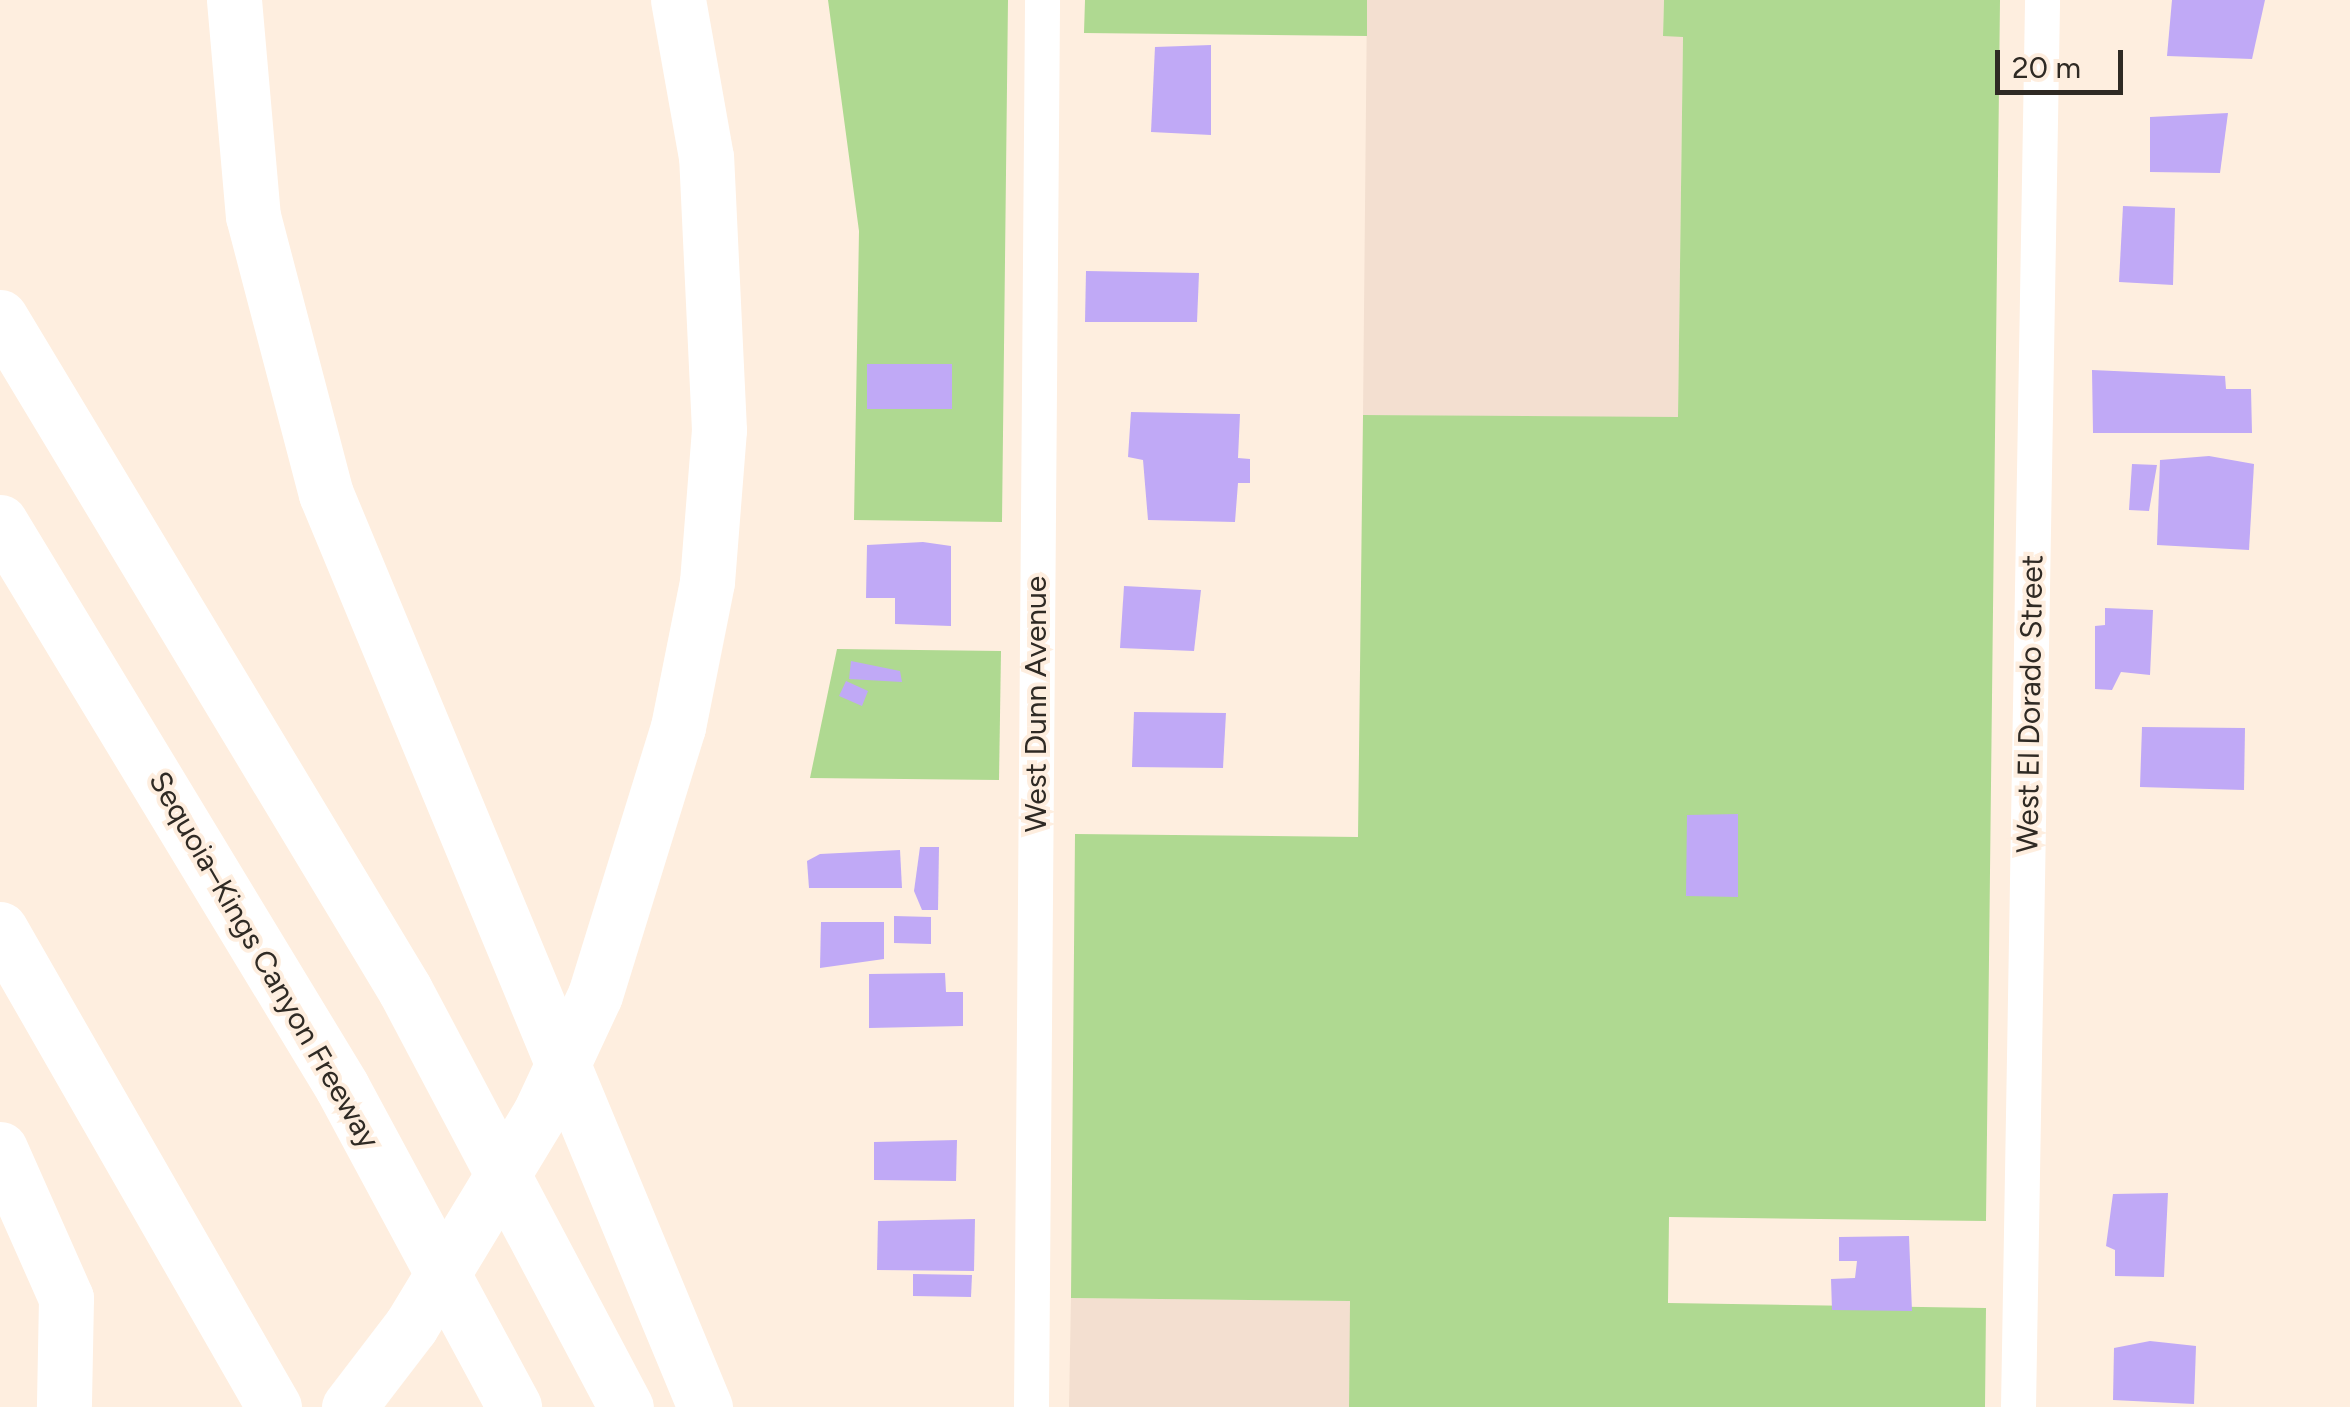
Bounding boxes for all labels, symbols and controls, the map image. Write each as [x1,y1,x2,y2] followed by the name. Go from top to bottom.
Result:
[2000,30,2128,92] scale bar
[2012,49,2081,86] text: 20 m
[2009,555,2051,853] street label: West El Dorado Street
[1018,576,1054,832] street label: West Dunn Avenue
[141,765,387,1155] street label: Sequoia–Kings Canyon Freeway

